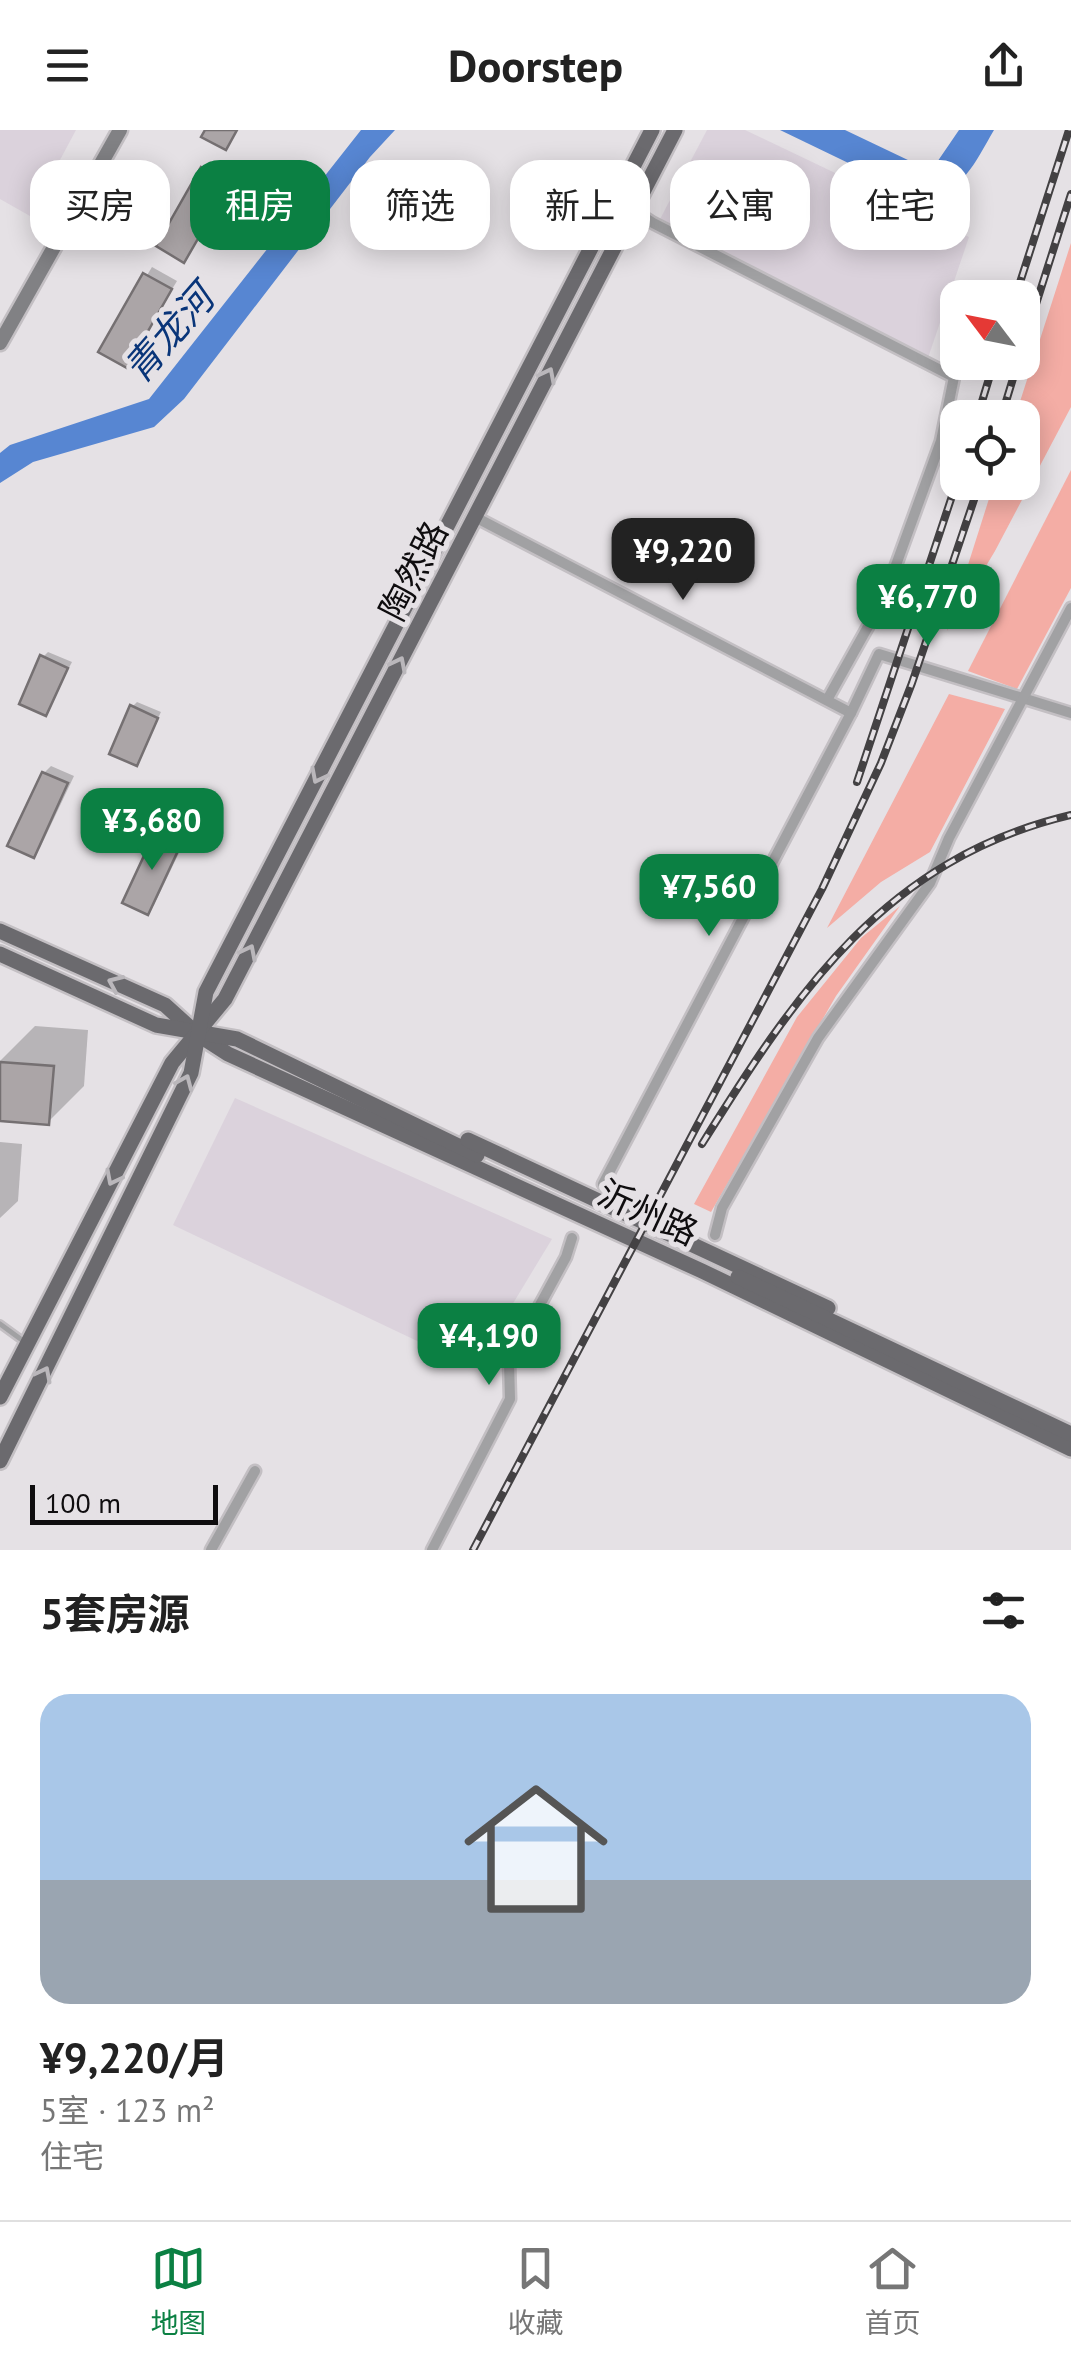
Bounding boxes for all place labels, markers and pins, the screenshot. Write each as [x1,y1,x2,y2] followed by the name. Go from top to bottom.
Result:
[602,518,764,603] pin: ¥9,220
[847,564,1009,649] pin: ¥6,770
[71,788,233,873] pin: ¥3,680
[628,854,790,939] pin: ¥7,560
[408,1303,570,1388] pin: ¥4,190

